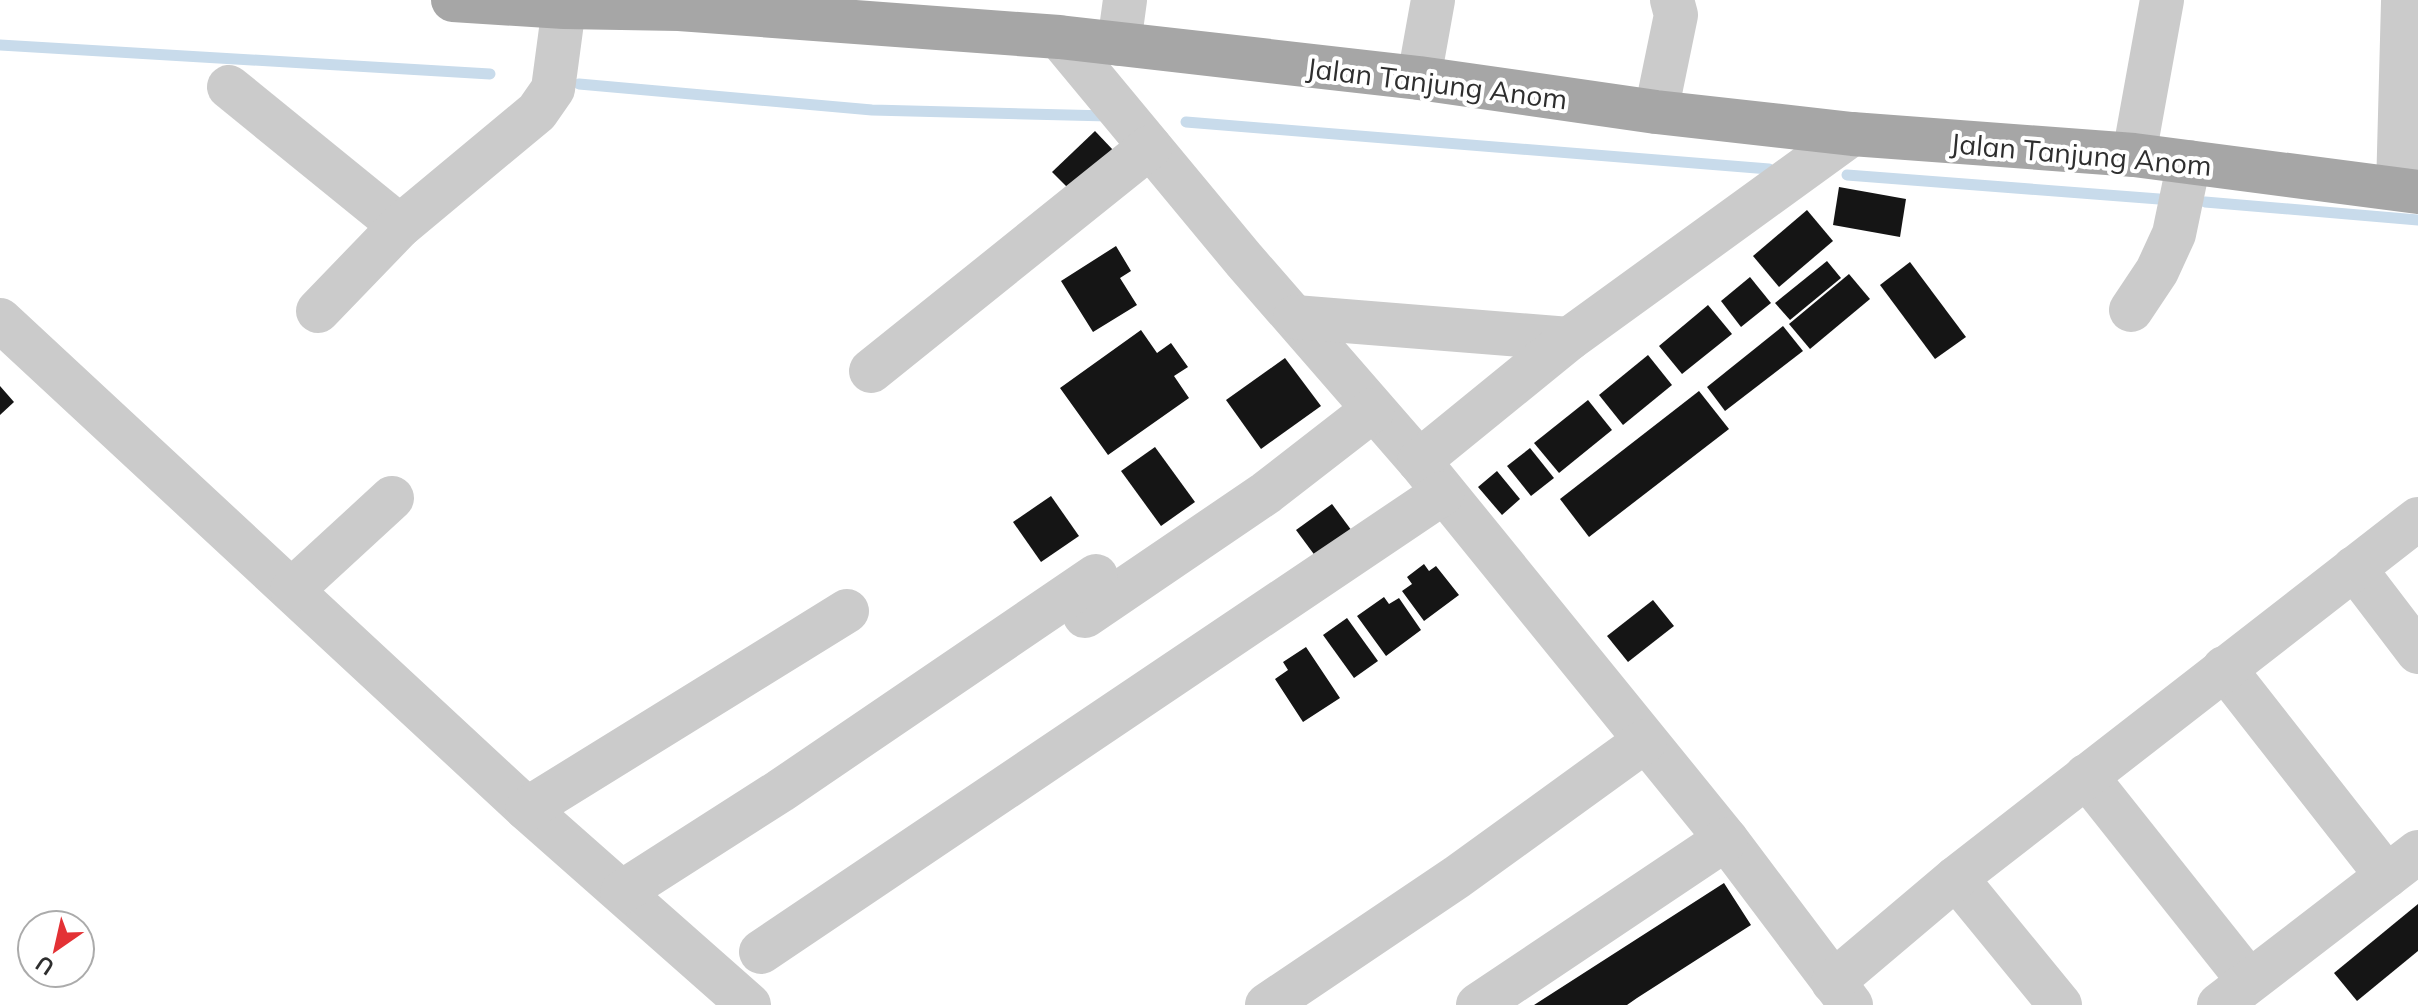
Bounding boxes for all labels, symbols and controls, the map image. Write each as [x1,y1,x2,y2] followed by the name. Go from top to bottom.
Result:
[1305,50,1569,116] street label: Jalan Tanjung Anom
[1949,125,2213,183] street label: Jalan Tanjung Anom
[16,909,96,989] north arrow
[30,949,59,982] text: U

